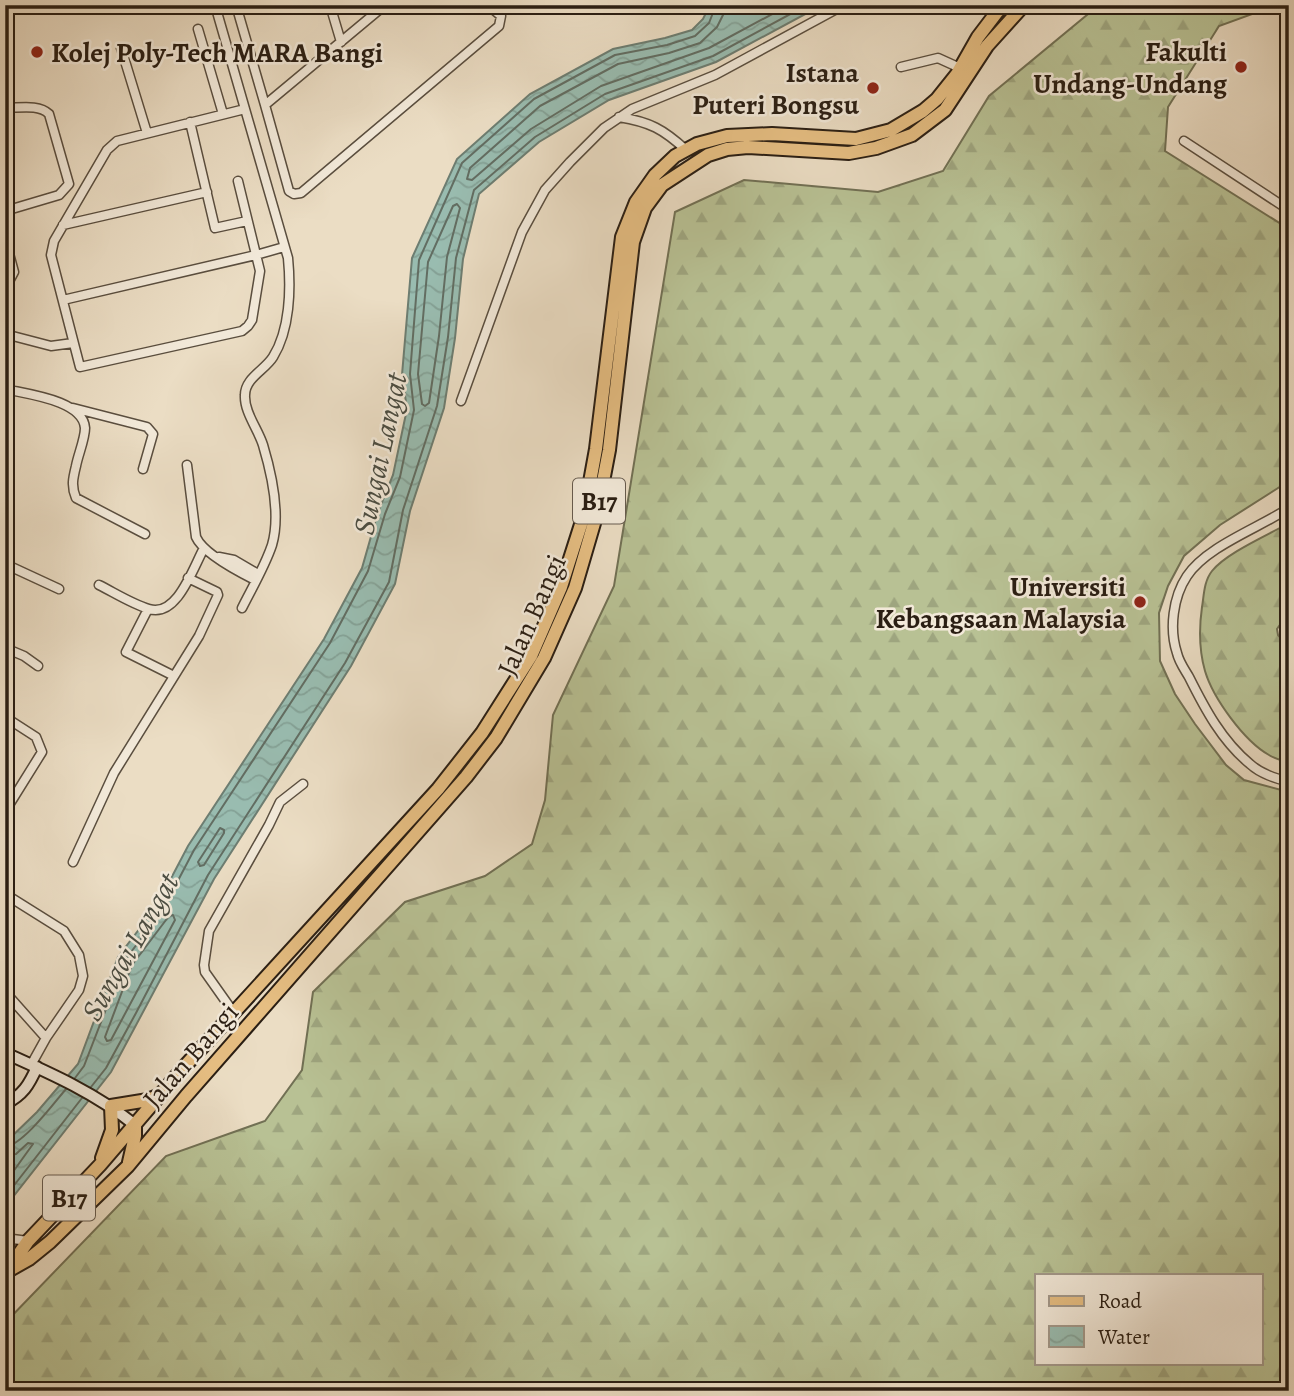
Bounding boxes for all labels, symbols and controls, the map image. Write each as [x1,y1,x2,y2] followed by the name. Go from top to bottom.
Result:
[1033,33,1228,103] place label: Fakulti Undang-Undang
[51,34,383,72] place label: Kolej Poly-Tech MARA Bangi
[29,44,45,60] marker: Kolej Poly-Tech MARA Bangi
[692,54,860,124] place label: Istana Puteri Bongsu
[1233,59,1249,75] marker: Fakulti Undang-Undang
[865,80,881,96] marker: Istana Puteri Bongsu
[343,368,417,538] water label: Sungai Langat
[573,478,625,524] road number: B17
[488,549,576,682] street label: Jalan Bangi
[875,568,1126,638] place label: Universiti Kebangsaan Malaysia
[1132,594,1148,610] marker: Universiti Kebangsaan Malaysia
[72,865,189,1028] water label: Sungai Langat
[134,994,247,1117] street label: Jalan Bangi
[43,1176,95,1220] road number: B17
[1035,1274,1262,1364] legend
[1098,1287,1142,1315] text: Road
[1097,1323,1150,1351] text: Water

